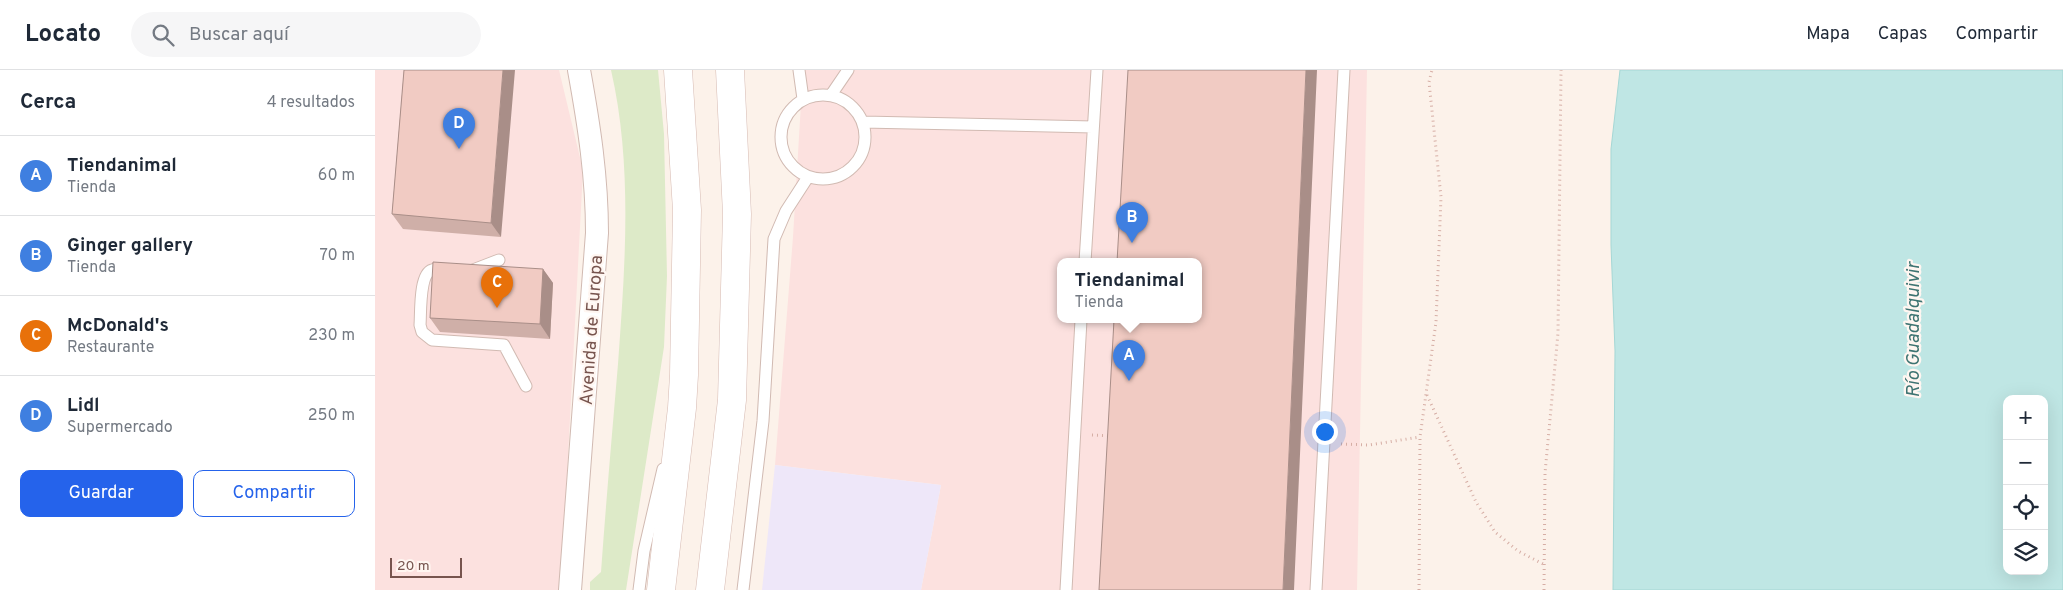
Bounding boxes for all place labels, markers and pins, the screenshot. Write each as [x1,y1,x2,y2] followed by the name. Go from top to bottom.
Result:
[443,108,475,149] pin: D
[1116,202,1148,243] pin: B
[481,267,513,308] pin: C
[1113,340,1145,381] pin: A

